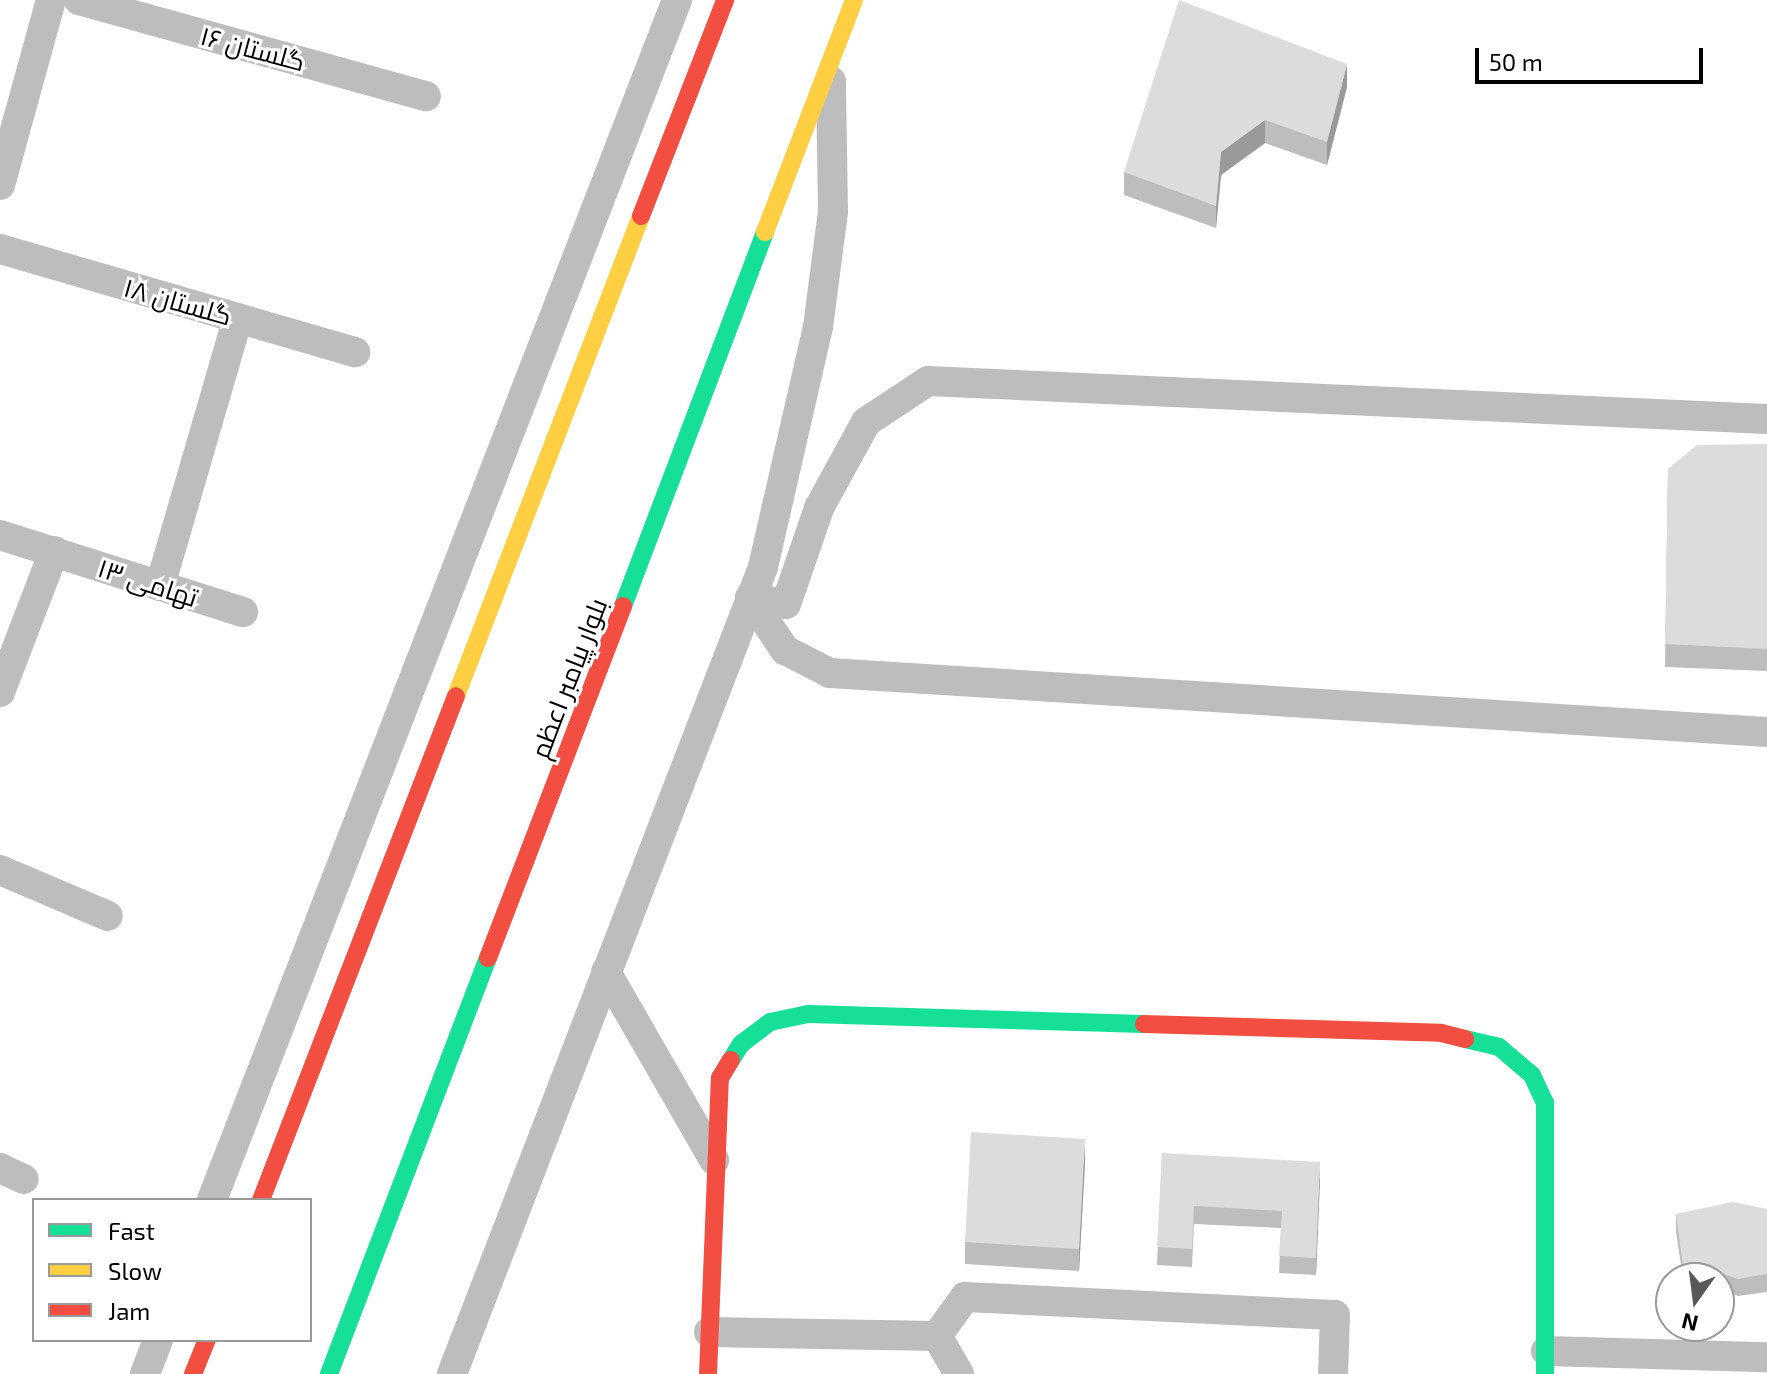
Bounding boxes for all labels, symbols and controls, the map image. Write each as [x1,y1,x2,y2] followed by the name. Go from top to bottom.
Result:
[197,19,309,77] street label: گلستان ۱۶
[1479,32,1707,82] scale bar
[1489,47,1543,76] text: 50 m
[121,271,235,331] street label: گلستان ۱۸
[94,551,202,613] street label: تهامی ۱۳
[523,594,613,762] street label: بلوار پیامبر اعظم
[32,1198,312,1342] legend
[108,1216,155,1245] text: Fast
[108,1256,162,1285] text: Slow
[1655,1262,1735,1342] north arrow
[108,1296,150,1325] text: Jam
[1679,1309,1701,1338] text: N

